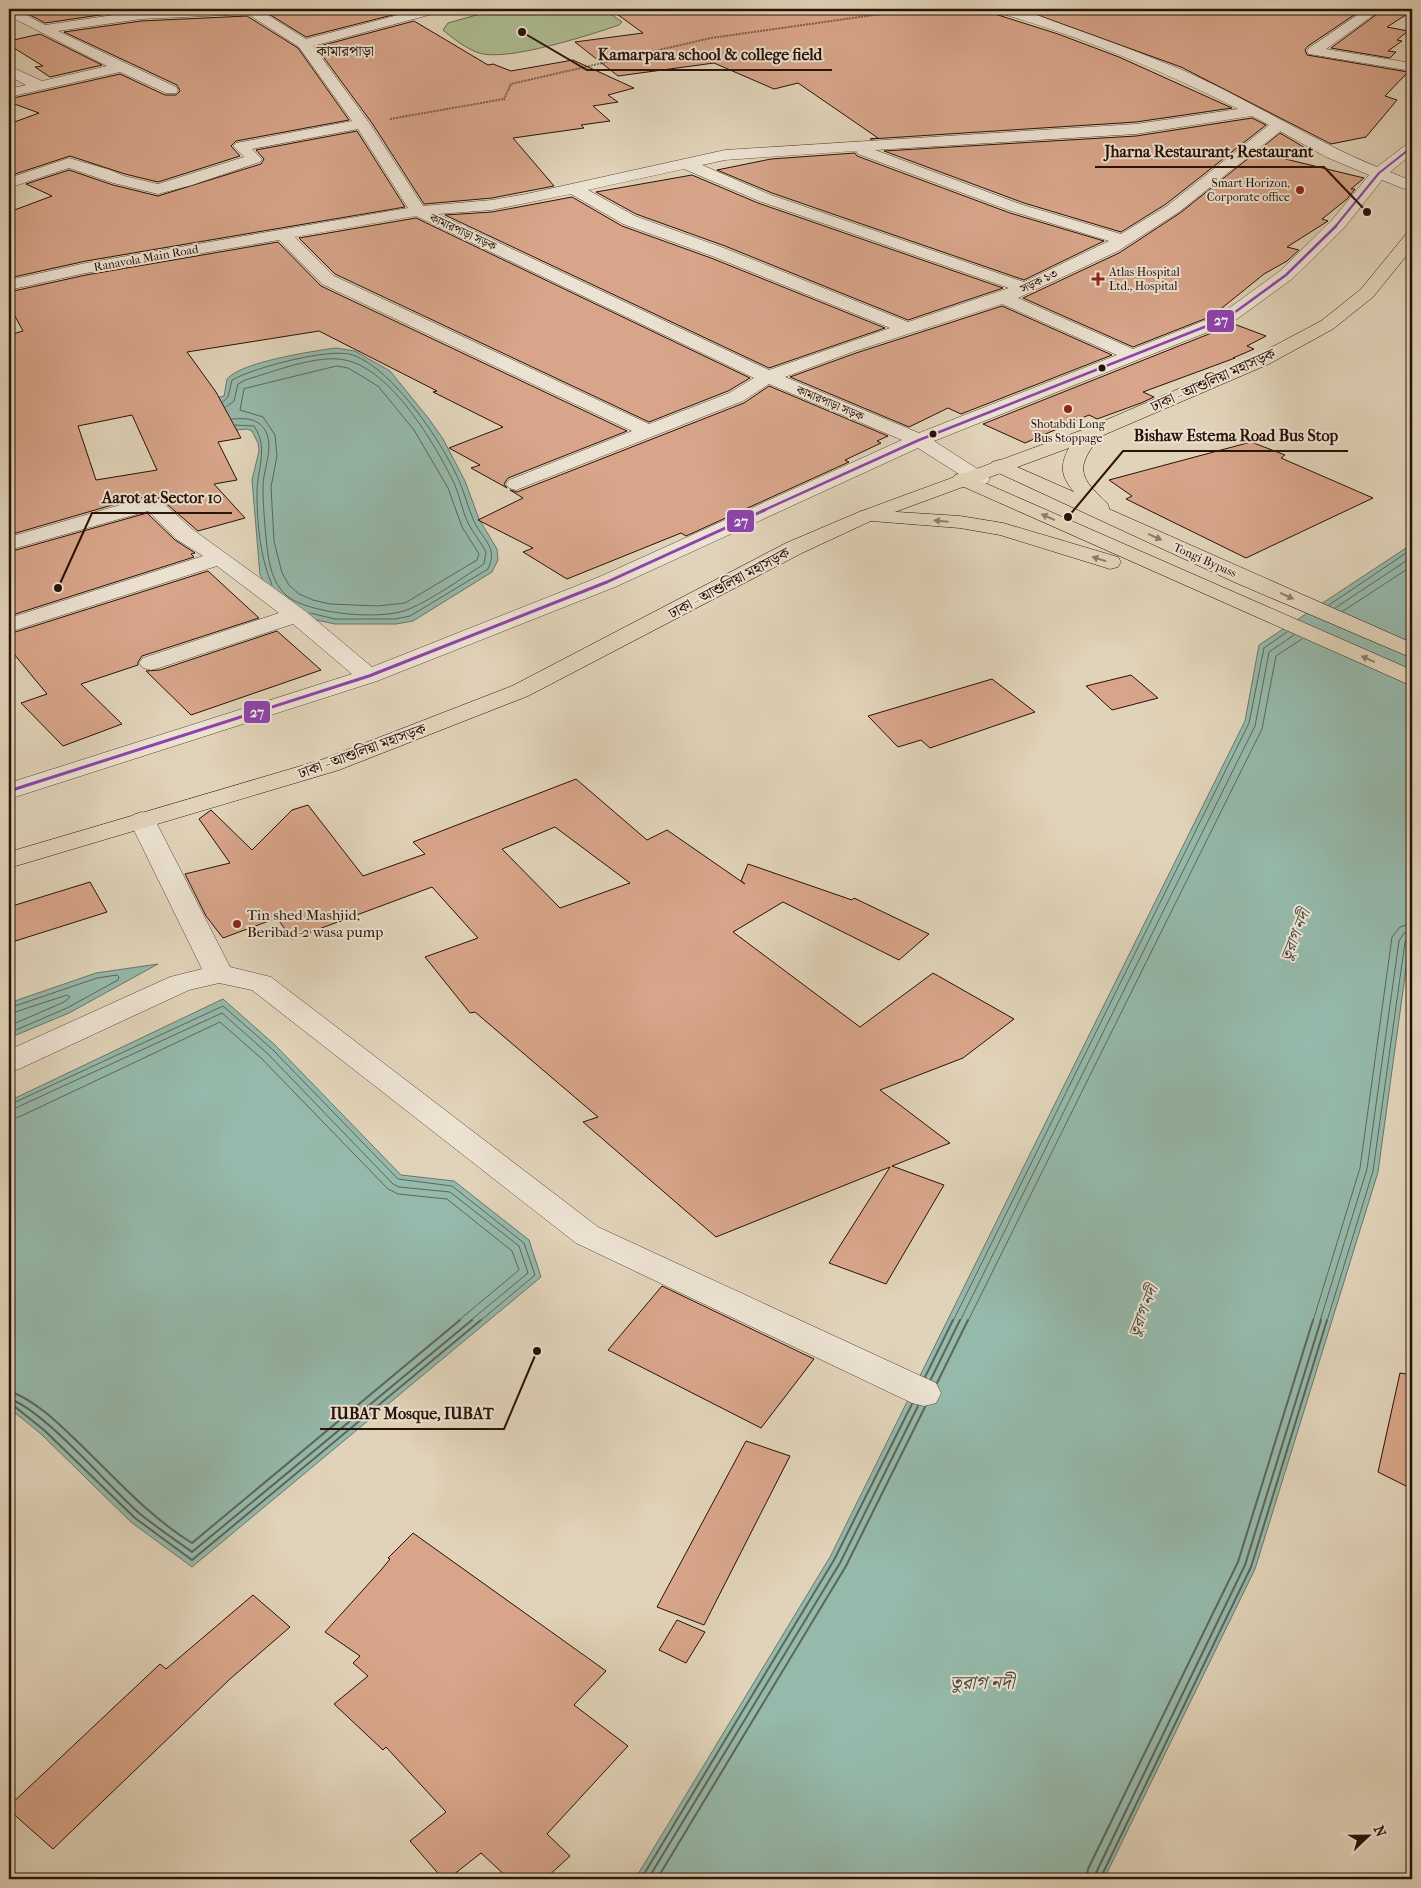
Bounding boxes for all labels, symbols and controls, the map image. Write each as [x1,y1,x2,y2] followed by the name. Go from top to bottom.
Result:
[587,39,832,70] callout: Kamarpara school & college field
[315,42,374,60] district label: কামারপাড়া
[598,45,824,65] text: Kamarpara school & college field
[1095,136,1324,167] callout: Jharna Restaurant, Restaurant
[1103,142,1314,162] text: Jharna Restaurant, Restaurant
[1207,176,1291,204] place label: Smart Horizon, Corporate office
[1294,184,1306,196] marker: Smart Horizon, Corporate office
[427,210,499,254] street label: কামারপাড়া সড়ক
[92,242,200,274] street label: Ranavola Main Road
[1108,265,1180,293] place label: Atlas Hospital Ltd., Hospital
[1017,266,1060,296] street label: সড়ক ১৩
[1091,272,1105,286] marker: Atlas Hospital Ltd., Hospital
[1206,309,1235,333] line badge: 27
[1214,312,1228,329] text: 27
[1147,344,1279,416] street label: ঢাকা - আশুলিয়া মহাসড়ক
[1097,363,1107,373] unlabelled marker
[793,382,866,424] street label: কামারপাড়া সড়ক
[1062,403,1074,415] marker: Shotabdi Long Bus Stoppage
[1031,417,1106,445] place label: Shotabdi Long Bus Stoppage
[1123,420,1348,451] callout: Bishaw Estema Road Bus Stop
[1134,426,1339,446] text: Bishaw Estema Road Bus Stop
[928,429,938,439] unlabelled marker
[92,482,232,513] callout: Aarot at Sector 10
[101,488,222,507] text: Aarot at Sector 10
[726,509,755,533] line badge: 27
[734,513,748,530] text: 27
[1041,513,1055,521] one-way arrow
[933,516,949,524] one-way arrow
[1148,534,1162,542] one-way arrow
[1171,540,1239,580] street label: Tongi Bypass
[664,543,793,623] street label: ঢাকা - আশুলিয়া মহাসড়ক
[1091,554,1106,562] one-way arrow
[1280,593,1294,601] one-way arrow
[1361,655,1375,663] one-way arrow
[243,700,271,724] line badge: 27
[250,704,264,721] text: 27
[295,719,429,783] street label: ঢাকা - আশুলিয়া মহাসড়ক
[1276,905,1315,964] water label: তুরাগ নদী
[247,906,383,941] place label: Tin shed Mashjid, Beribad-2 wasa pump
[231,918,243,930] marker: Tin shed Mashjid, Beribad-2 wasa pump
[1124,1281,1163,1340] water label: তুরাগ নদী
[320,1398,504,1429] callout: IUBAT Mosque, IUBAT
[330,1404,495,1424] text: IUBAT Mosque, IUBAT
[950,1671,1017,1694] water label: তুরাগ নদী
[1344,1810,1394,1860] north arrow
[1370,1823,1390,1840] text: N

